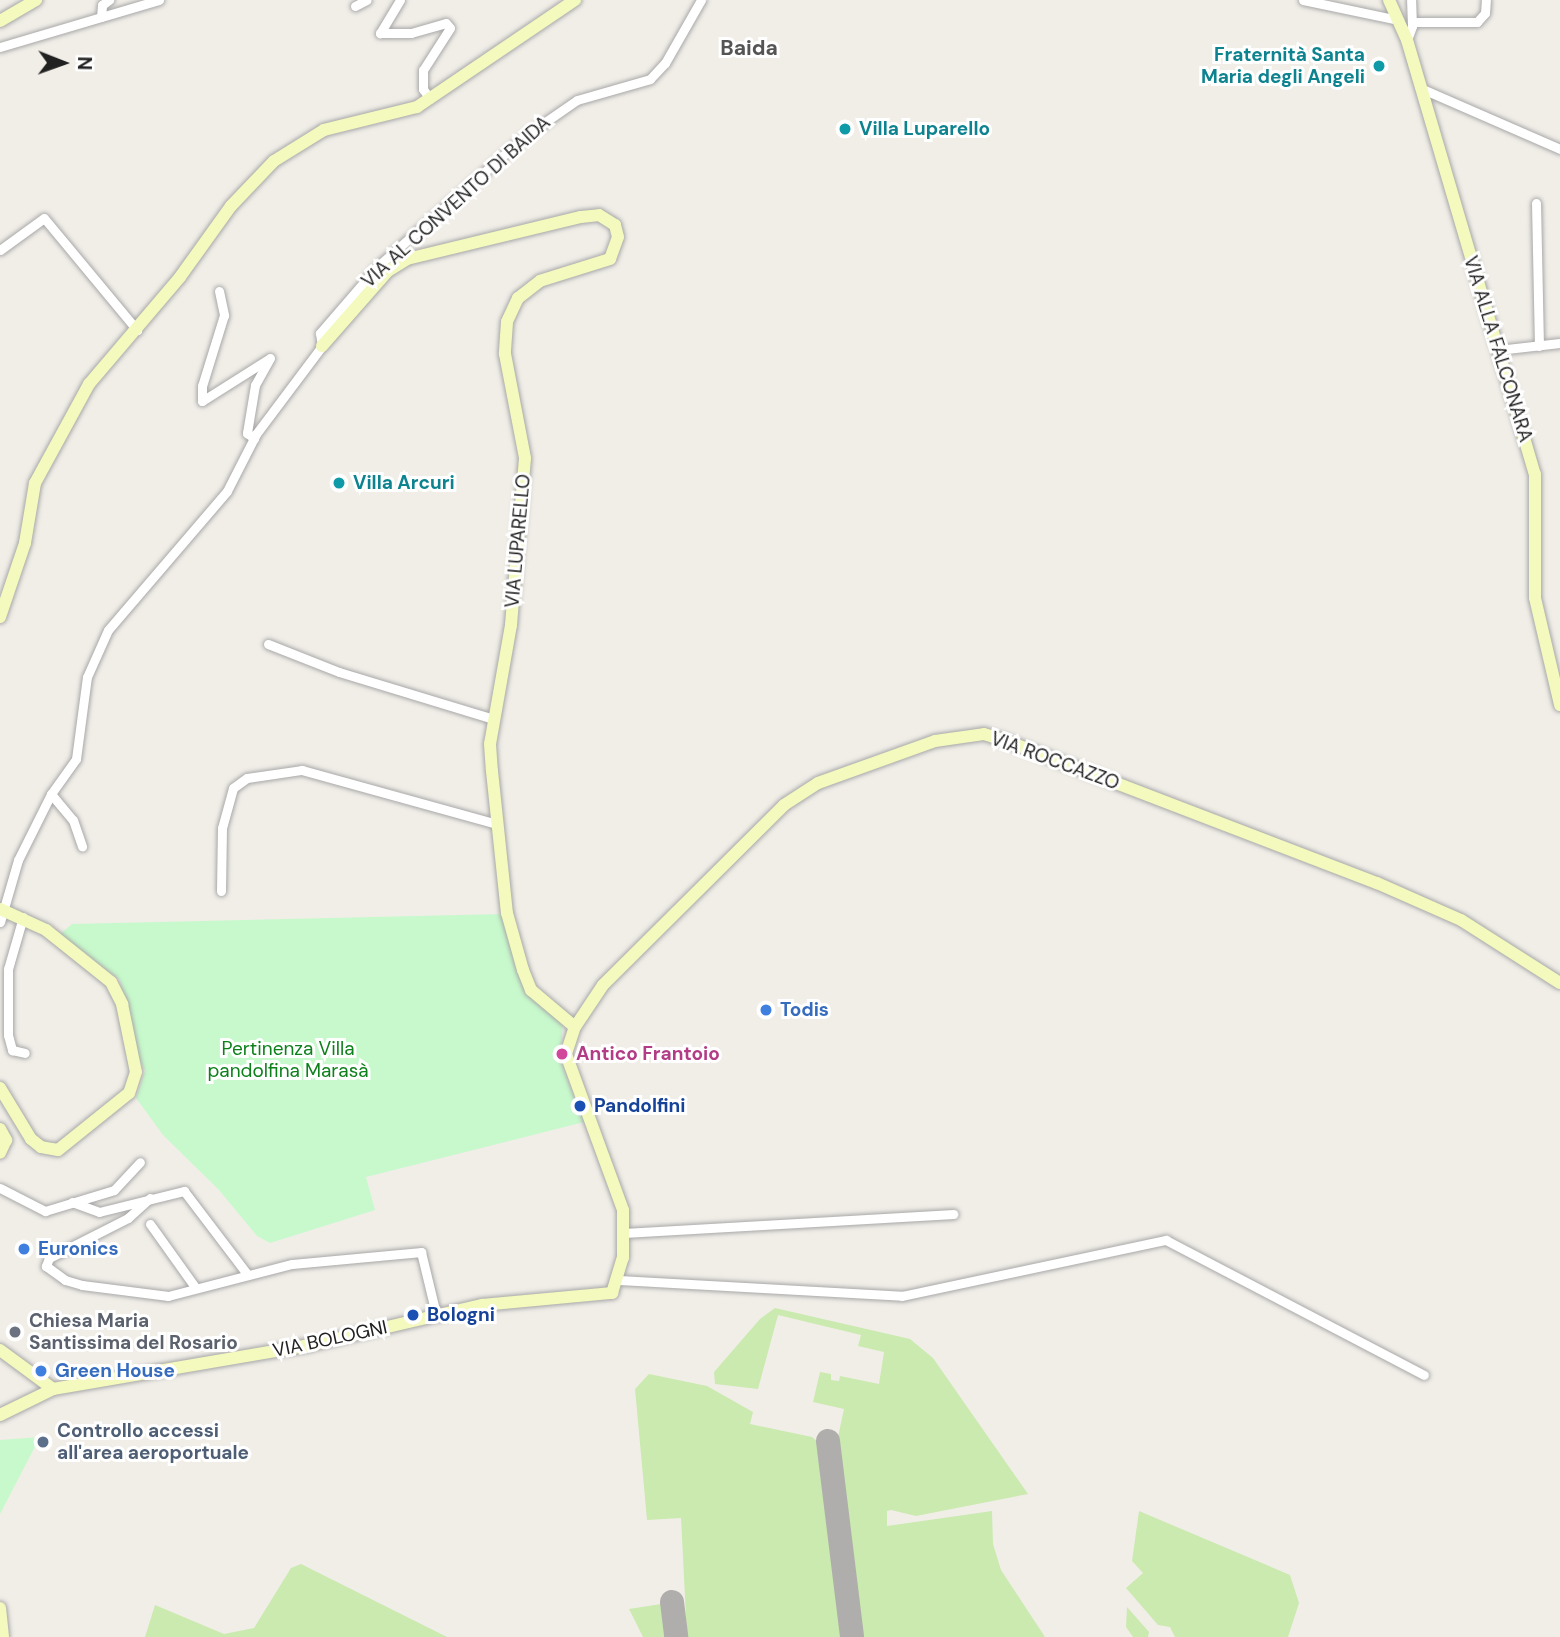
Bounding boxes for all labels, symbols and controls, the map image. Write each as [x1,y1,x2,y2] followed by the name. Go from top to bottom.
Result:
[28,28,98,98] north arrow
[720,35,778,61] district label: Baida
[1201,44,1365,88] place label: Fraternità Santa Maria degli Angeli
[72,56,97,71] text: N
[1371,58,1387,74] marker: Fraternità Santa Maria degli Angeli
[357,111,555,293] street label: VIA AL CONVENTO DI BAIDA
[859,118,990,140] place label: Villa Luparello
[837,121,853,137] marker: Villa Luparello
[1459,253,1537,445] street label: VIA ALLA FALCONARA
[353,472,455,494] place label: Villa Arcuri
[501,473,535,609] street label: VIA LUPARELLO
[331,475,347,491] marker: Villa Arcuri
[988,727,1122,795] street label: VIA ROCCAZZO
[780,999,829,1021] place label: Todis
[758,1002,774,1018] marker: Todis
[207,1038,369,1082] park label: Pertinenza Villa pandolfina Marasà
[576,1043,720,1065] place label: Antico Frantoio
[554,1046,570,1062] marker: Antico Frantoio
[594,1095,686,1117] place label: Pandolfini
[572,1098,588,1114] marker: Pandolfini
[38,1238,119,1260] place label: Euronics
[16,1241,32,1257] marker: Euronics
[427,1304,495,1326] place label: Bologni
[405,1307,421,1323] marker: Bologni
[29,1310,238,1354] place label: Chiesa Maria Santissima del Rosario
[271,1316,389,1362] street label: VIA BOLOGNI
[7,1324,23,1340] marker: Chiesa Maria Santissima del Rosario
[55,1360,175,1382] place label: Green House
[33,1363,49,1379] marker: Green House
[57,1420,249,1464] place label: Controllo accessi all'area aeroportuale
[35,1434,51,1450] marker: Controllo accessi all'area aeroportuale

